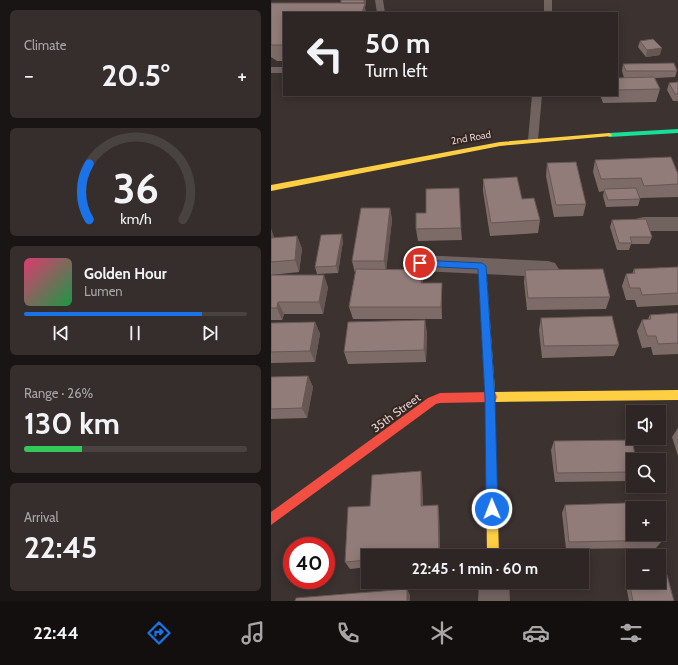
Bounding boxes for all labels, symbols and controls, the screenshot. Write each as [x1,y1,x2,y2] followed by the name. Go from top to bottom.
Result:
[365,26,430,60] text: 50 m
[299,28,351,80] icon: left
[24,37,66,53] text: Climate
[101,57,170,94] text: 20.5°
[365,60,428,82] text: Turn left
[24,62,34,89] text: −
[237,62,247,89] text: +
[450,128,492,147] street label: 2nd Road
[113,163,158,213] text: 36
[120,210,151,228] text: km/h
[403,246,437,280] pin
[409,252,431,274] icon: arrive
[84,265,167,283] text: Golden Hour
[84,283,123,299] text: Lumen
[50,322,72,344] icon: previous
[124,322,146,344] icon: pause
[199,322,221,344] icon: next
[24,385,93,401] text: Range · 26%
[368,390,423,435] street label: 35th Street
[24,405,120,442] text: 130 km
[626,405,666,589] map controls
[626,405,666,445] button: sound
[626,453,666,493] button: search
[471,488,513,530] position arrow
[626,501,666,541] button: +
[24,509,59,525] text: Arrival
[24,529,97,566] text: 22:45
[283,537,335,589] speed limit sign: 40
[626,549,666,589] button: −
[412,560,538,578] text: 22:45 · 1 min · 60 m
[145,619,173,647] icon: directions
[239,619,267,647] icon: music
[334,619,362,647] icon: phone
[428,619,456,647] icon: climate
[522,619,550,647] icon: car
[617,619,645,647] icon: filters
[33,622,79,644] text: 22:44

